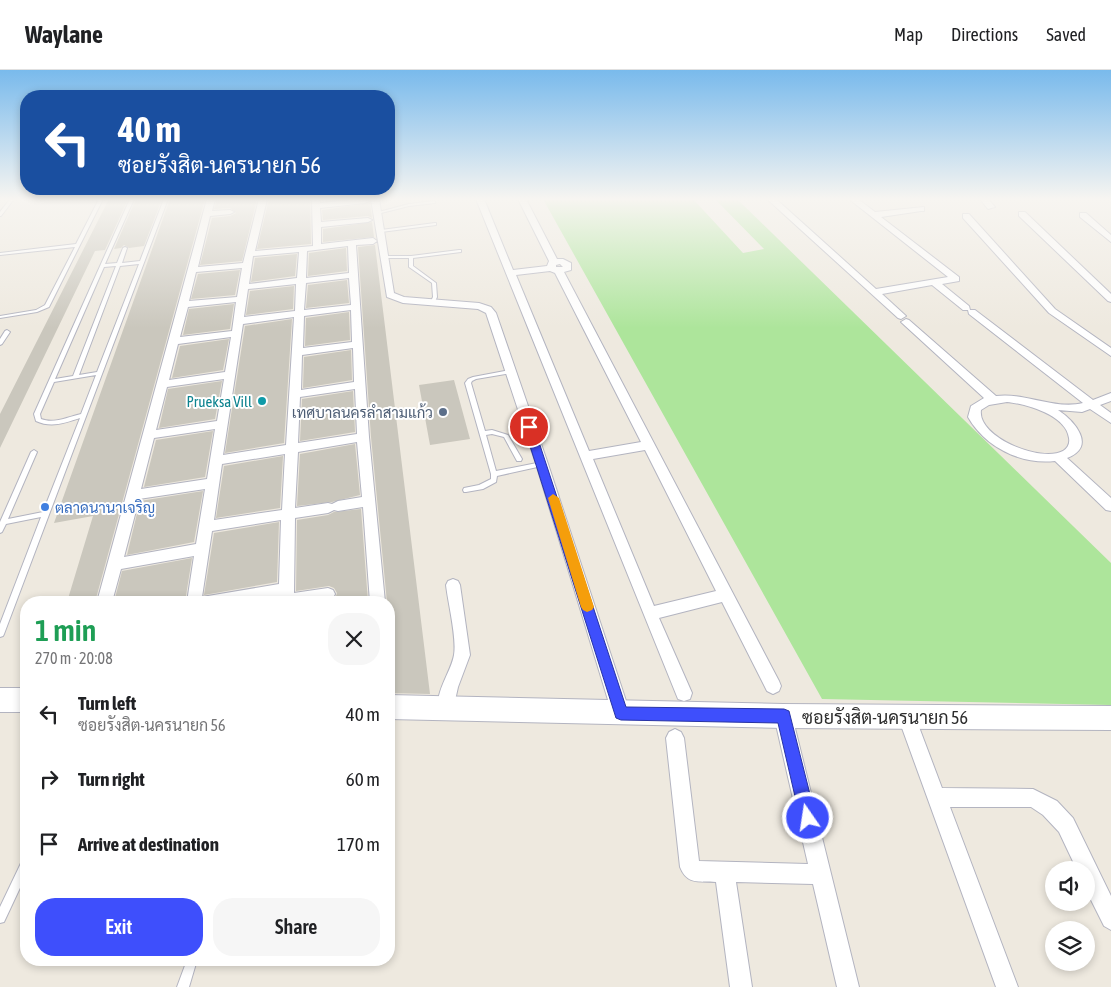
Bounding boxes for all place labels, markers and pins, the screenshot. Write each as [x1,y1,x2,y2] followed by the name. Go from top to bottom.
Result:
[186,393,252,410] place label: Prueksa Vill
[256,395,268,407] marker: Prueksa Vill
[292,403,433,421] place label: เทศบาลนครลำสามแก้ว
[437,406,449,418] marker: เทศบาลนครลำสามแก้ว
[508,406,550,448] pin
[55,499,155,517] place label: ตลาดนานาเจริญ
[39,501,51,513] marker: ตลาดนานาเจริญ

